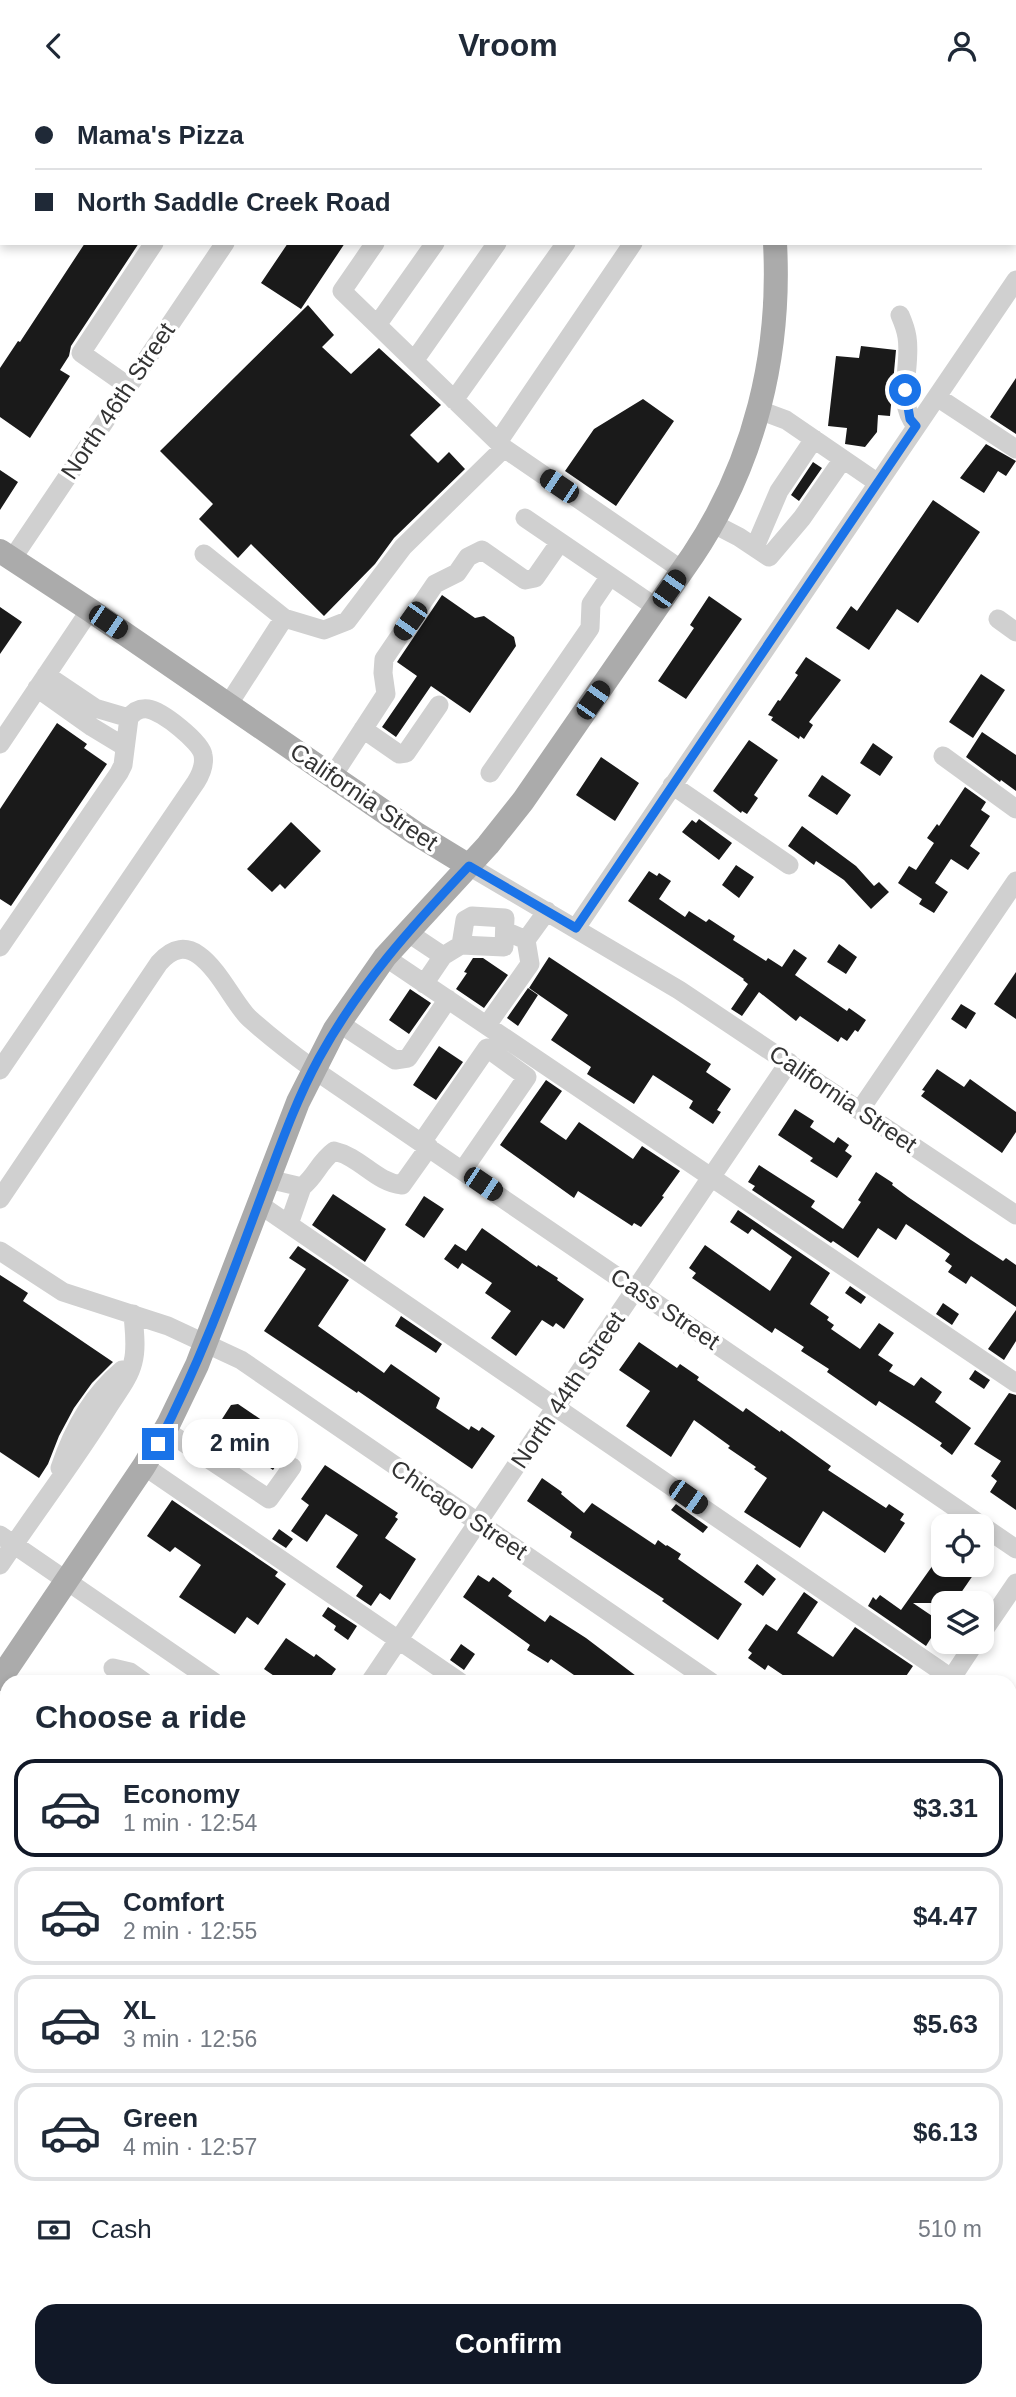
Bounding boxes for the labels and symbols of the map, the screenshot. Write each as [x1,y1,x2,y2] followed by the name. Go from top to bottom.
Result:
[55,317,180,484] street label: North 46th Street
[889,374,921,406] route start
[536,466,583,506] car
[649,566,690,612] car
[390,598,431,644] car
[85,602,132,642] car
[573,677,614,723] car
[285,737,443,856] street label: California Street
[764,1039,922,1158] street label: California Street
[460,1164,507,1204] car
[606,1262,725,1355] street label: Cass Street
[505,1306,630,1473] street label: North 44th Street
[182,1419,298,1469] callout: 2 min
[142,1428,174,1460] route end
[386,1454,533,1565] street label: Chicago Street
[665,1476,712,1518] car

